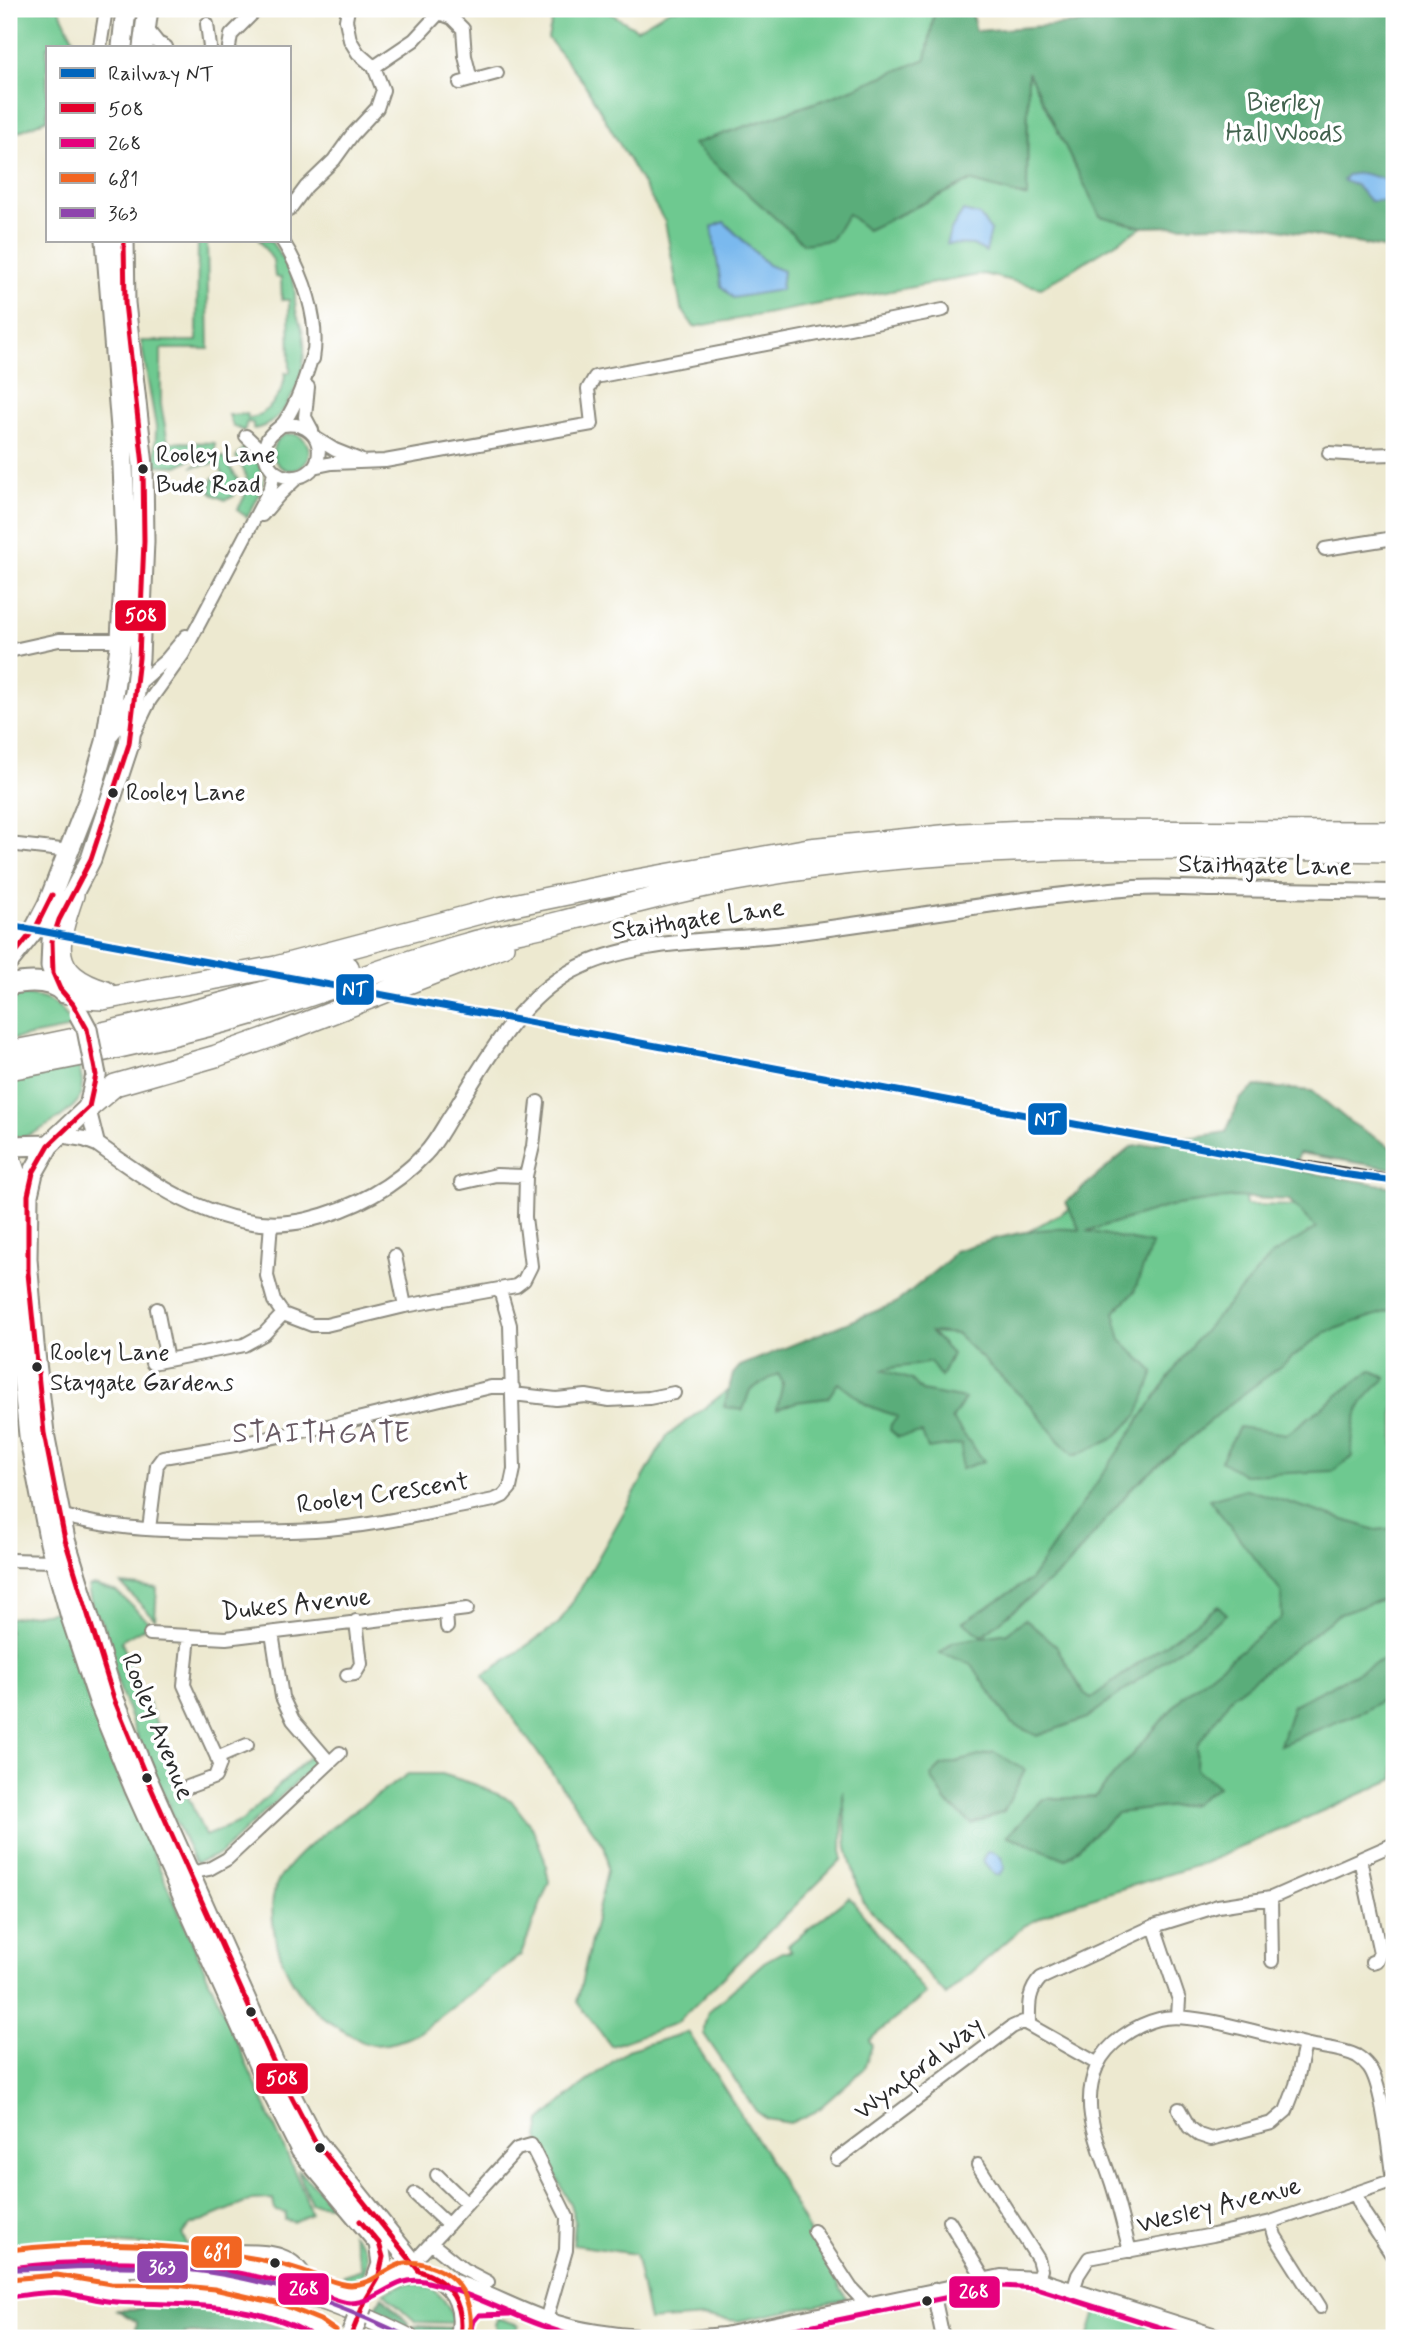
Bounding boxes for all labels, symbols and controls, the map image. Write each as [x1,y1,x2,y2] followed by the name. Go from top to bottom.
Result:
[46,46,290,242] legend
[108,60,214,88] text: Railway NT
[1226,87,1342,151] park label: Bierley Hall Woods
[108,96,144,124] text: 508
[108,130,141,158] text: 268
[108,166,138,194] text: 681
[108,200,138,228] text: 363
[156,440,276,501] place label: Rooley Lane Bude Road
[136,462,150,476] marker: Rooley Lane Bude Road
[114,599,167,632] line badge: 508
[125,604,157,629] text: 508
[126,778,246,809] place label: Rooley Lane
[106,786,120,800] marker: Rooley Lane
[1178,847,1352,885] street label: Staithgate Lane
[610,891,787,949] street label: Staithgate Lane
[335,973,375,1006] line badge: NT
[342,978,369,1003] text: NT
[1027,1102,1068,1136] line badge: NT
[1034,1108,1061,1133] text: NT
[50,1338,234,1399] place label: Rooley Lane Staygate Gardens
[30,1360,44,1374] marker: Rooley Lane Staygate Gardens
[232,1416,412,1453] district label: STAITHGATE
[295,1465,471,1523] street label: Rooley Crescent
[219,1580,373,1630] street label: Dukes Avenue
[112,1649,202,1806] street label: Rooley Avenue
[140,1771,154,1785] unlabelled marker
[244,2005,258,2019] unlabelled marker
[847,2009,992,2130] street label: Wynford Way
[255,2062,309,2095] line badge: 508
[266,2067,298,2092] text: 508
[313,2141,327,2155] unlabelled marker
[1133,2169,1305,2243] street label: Wesley Avenue
[190,2235,243,2269] line badge: 681
[203,2241,231,2266] text: 681
[136,2250,189,2284] line badge: 363
[149,2256,176,2281] text: 363
[268,2256,282,2270] unlabelled marker
[277,2272,330,2306] line badge: 268
[948,2275,1001,2309] line badge: 268
[289,2277,319,2302] text: 268
[959,2280,989,2305] text: 268
[920,2294,934,2308] unlabelled marker

